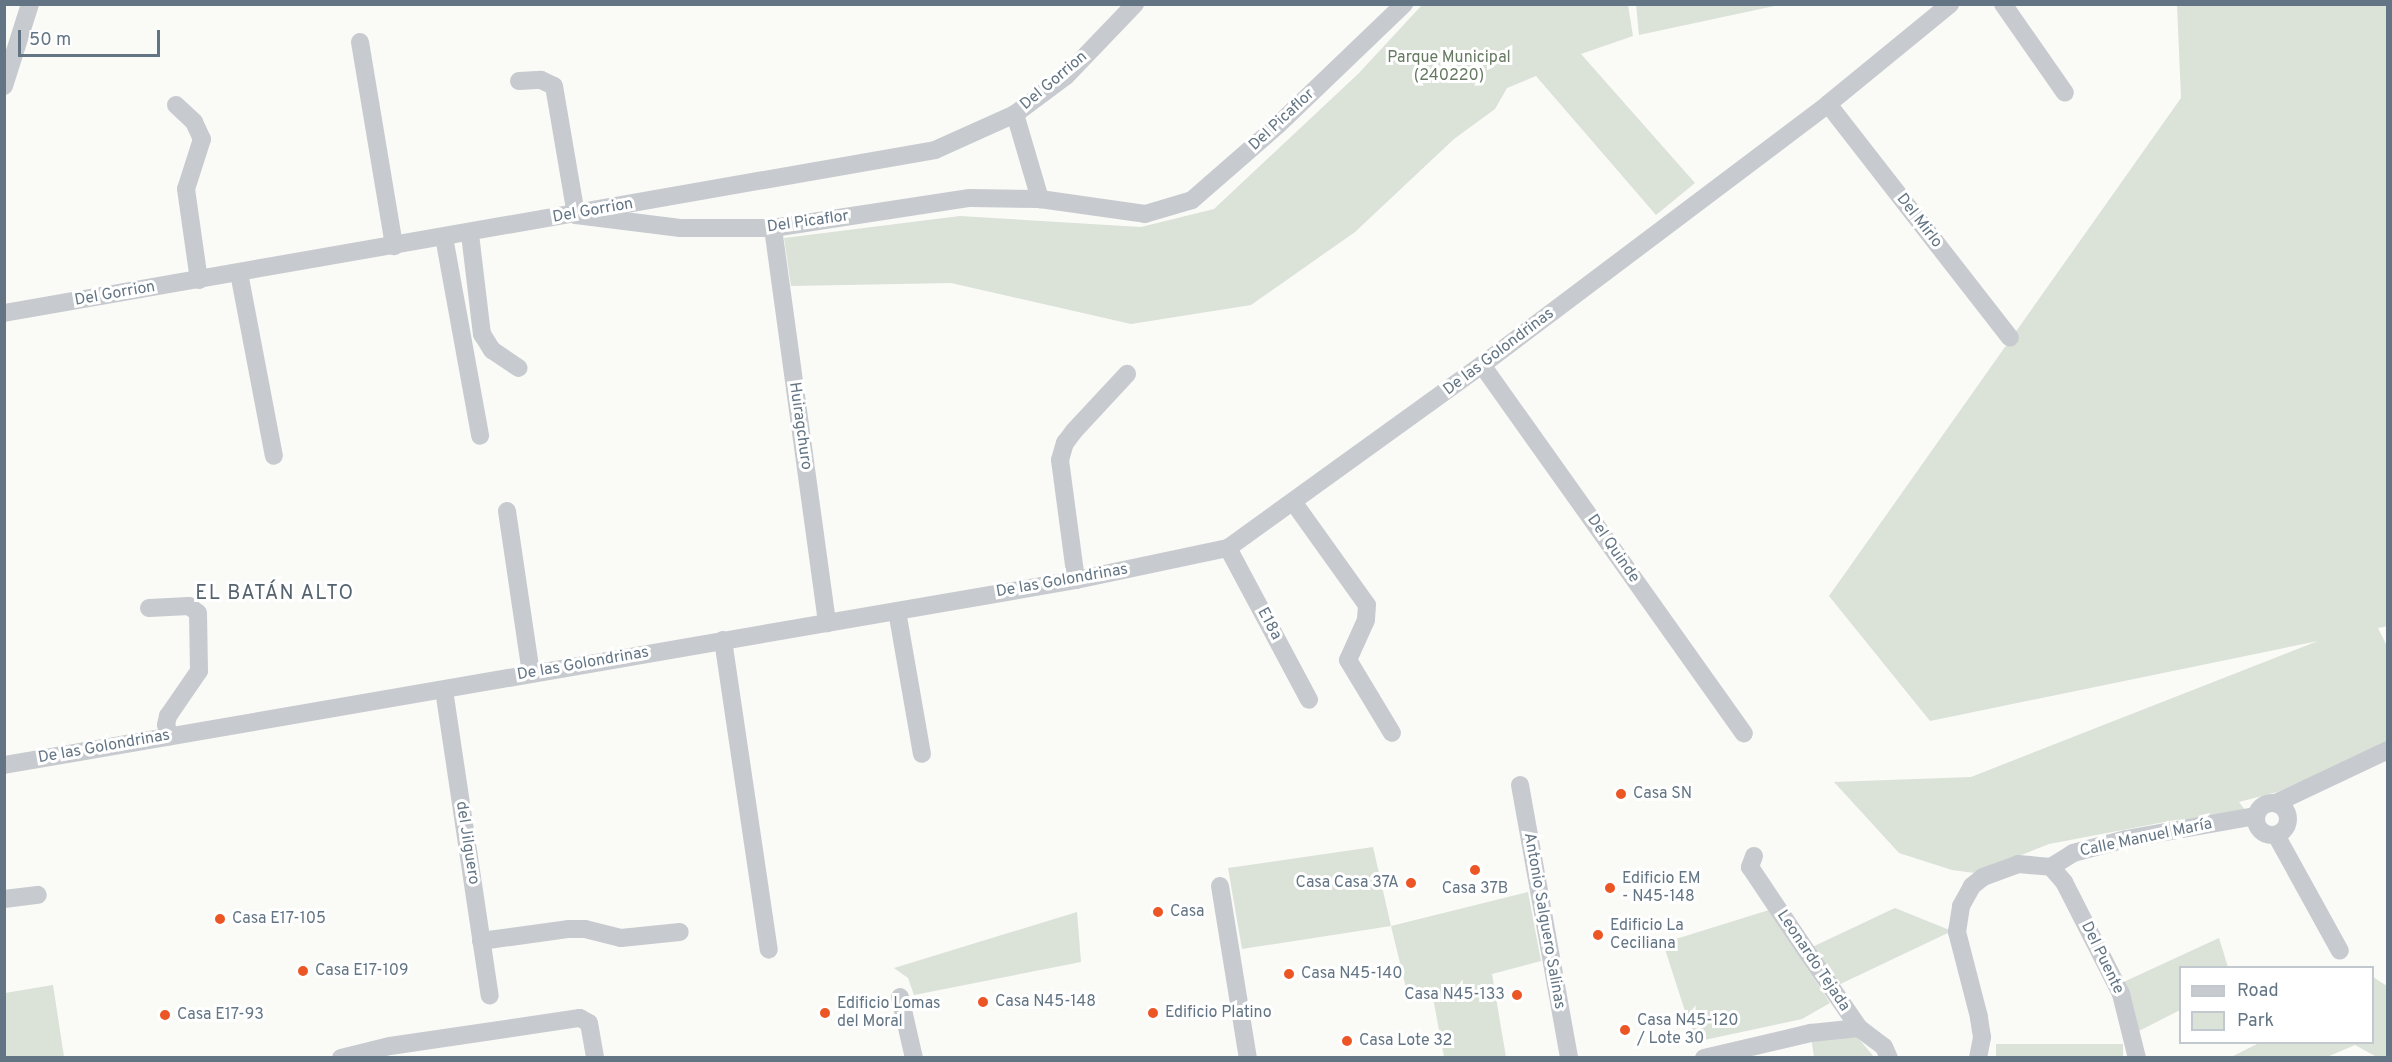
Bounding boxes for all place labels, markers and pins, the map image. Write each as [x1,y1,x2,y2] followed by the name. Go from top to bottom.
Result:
[1633,784,1692,804] place label: Casa SN
[1614,787,1628,801] marker: Casa SN
[1468,863,1482,877] marker: Casa 37B
[1622,869,1701,907] place label: Edificio EM - N45-148
[1296,873,1399,893] place label: Casa Casa 37A
[1404,876,1418,890] marker: Casa Casa 37A
[1442,879,1508,899] place label: Casa 37B
[1603,881,1617,895] marker: Edificio EM - N45-148
[1170,902,1205,922] place label: Casa
[1151,905,1165,919] marker: Casa
[232,909,326,929] place label: Casa E17-105
[213,912,227,926] marker: Casa E17-105
[1610,916,1684,954] place label: Edificio La Ceciliana
[1591,928,1605,942] marker: Edificio La Ceciliana
[315,961,409,981] place label: Casa E17-109
[296,964,310,978] marker: Casa E17-109
[1301,964,1402,984] place label: Casa N45-140
[1282,967,1296,981] marker: Casa N45-140
[1404,985,1505,1005] place label: Casa N45-133
[1510,988,1524,1002] marker: Casa N45-133
[995,992,1096,1012] place label: Casa N45-148
[837,994,941,1032] place label: Edificio Lomas del Moral
[976,995,990,1009] marker: Casa N45-148
[1165,1003,1272,1023] place label: Edificio Platino
[177,1005,264,1025] place label: Casa E17-93
[818,1006,832,1020] marker: Edificio Lomas del Moral
[1146,1006,1160,1020] marker: Edificio Platino
[158,1008,172,1022] marker: Casa E17-93
[1637,1011,1739,1049] place label: Casa N45-120 / Lote 30
[1618,1023,1632,1037] marker: Casa N45-120 / Lote 30
[1359,1031,1452,1051] place label: Casa Lote 32
[1340,1034,1354,1048] marker: Casa Lote 32

